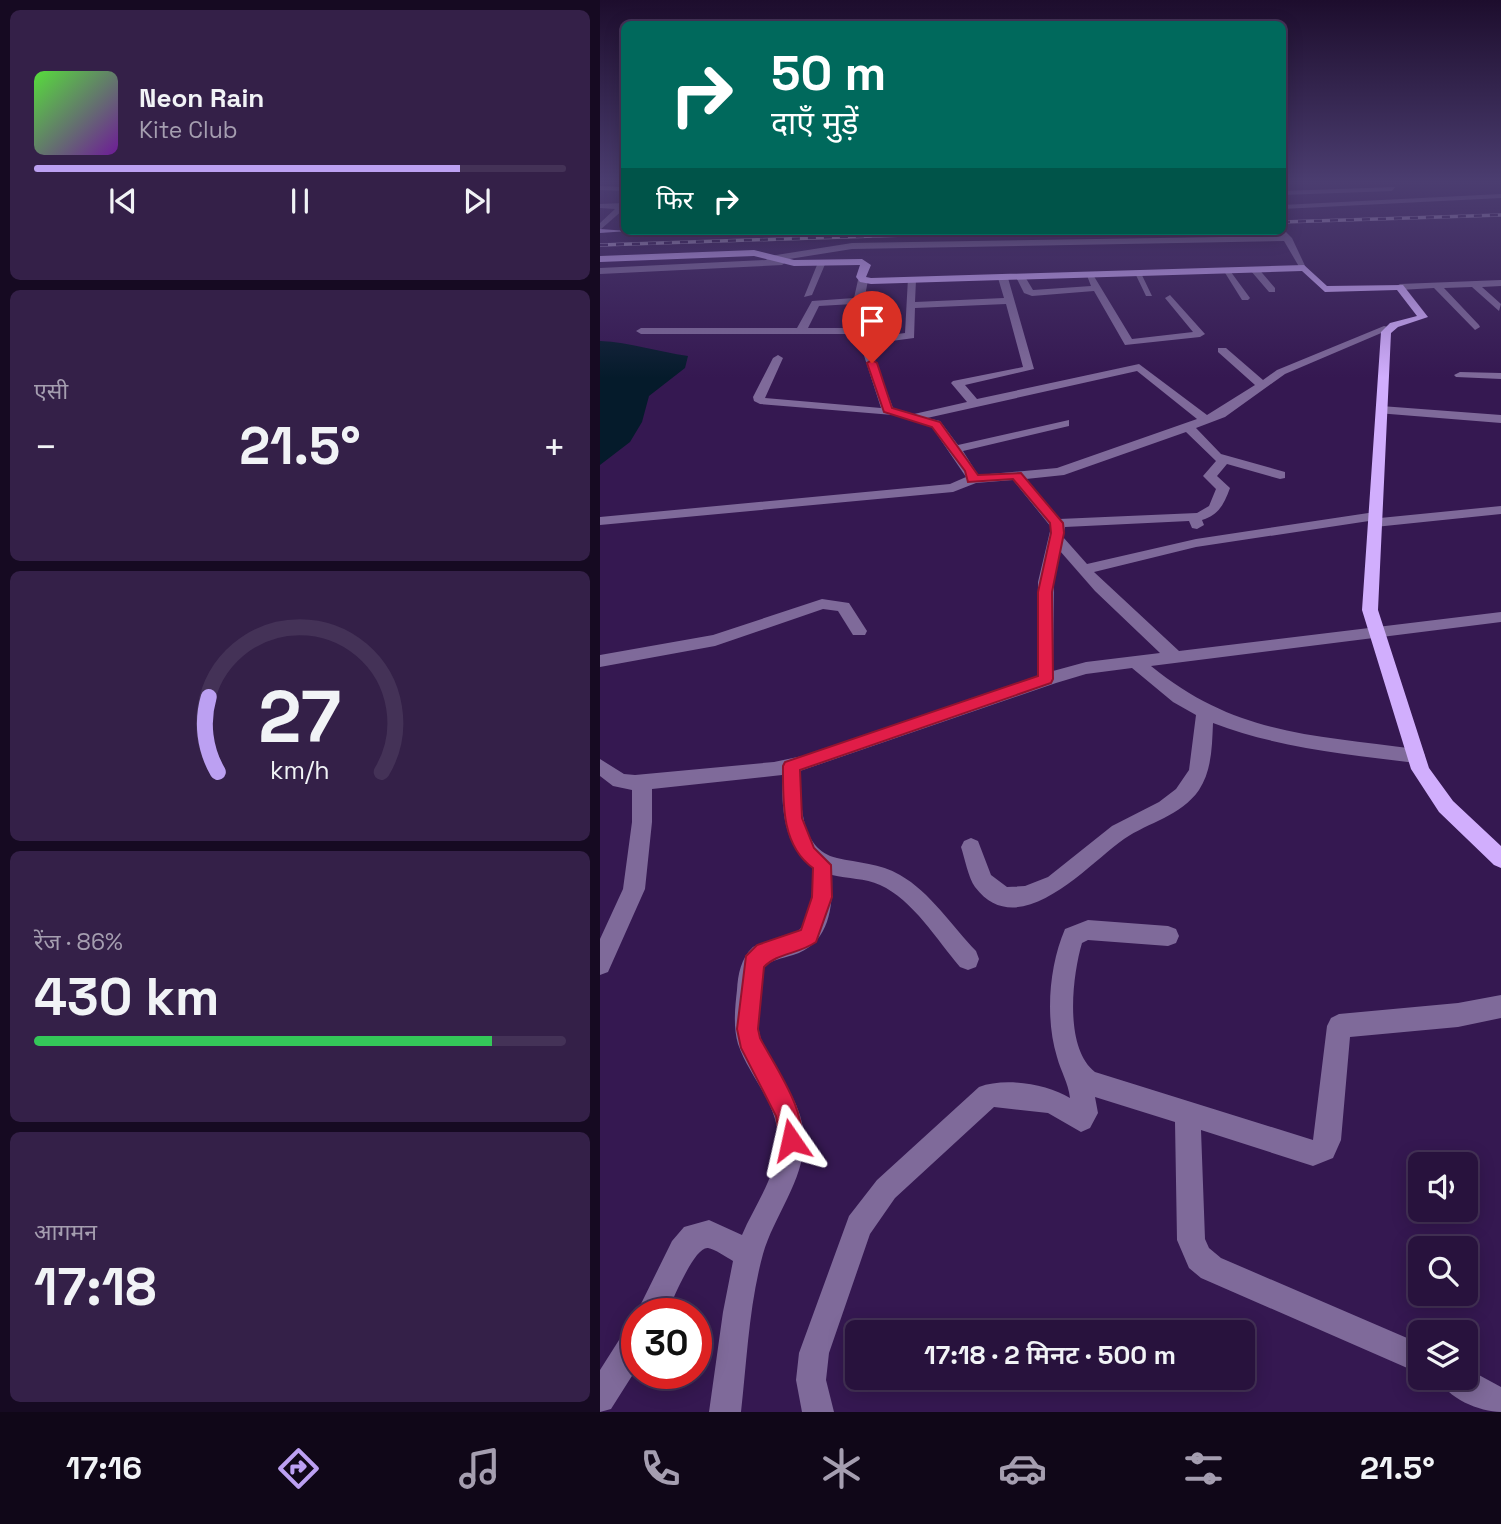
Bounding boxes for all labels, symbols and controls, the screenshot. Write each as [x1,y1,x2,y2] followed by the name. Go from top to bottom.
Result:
[771,42,886,104] text: 50 m
[656,49,747,140] icon: right
[139,81,264,115] text: Neon Rain
[771,103,858,143] text: दाएँ मुड़ें
[139,115,238,145] text: Kite Club
[104,182,142,220] icon: previous
[281,182,319,220] icon: pause
[458,182,496,220] icon: next
[707,182,745,220] icon: right
[656,183,693,217] text: फिर
[842,291,902,363] pin
[853,302,891,340] icon: arrive
[34,376,68,406] text: एसी
[239,413,361,479] text: 21.5°
[34,423,58,471] text: −
[542,423,566,471] text: +
[259,670,341,763] text: 27
[270,754,330,786] text: km/h
[34,927,123,957] text: रेंज · 86%
[34,964,219,1030] text: 430 km
[754,1103,828,1177] position arrow
[1408,1152,1478,1390] map controls
[1408,1152,1478,1222] button: sound
[34,1217,97,1247] text: आगमन
[1408,1236,1478,1306] button: search
[34,1254,157,1320] text: 17:18
[621,1298,712,1389] speed limit sign: 30
[1408,1320,1478,1390] button: layers
[924,1338,1176,1372] text: 17:18 · 2 मिनट · 500 m
[274,1444,323,1493] icon: directions
[455,1444,504,1493] icon: music
[636,1444,685,1493] icon: phone
[817,1444,866,1493] icon: climate
[998,1444,1047,1493] icon: car
[1179,1444,1228,1493] icon: filters
[66,1448,142,1488] text: 17:16
[1360,1448,1435,1488] text: 21.5°

